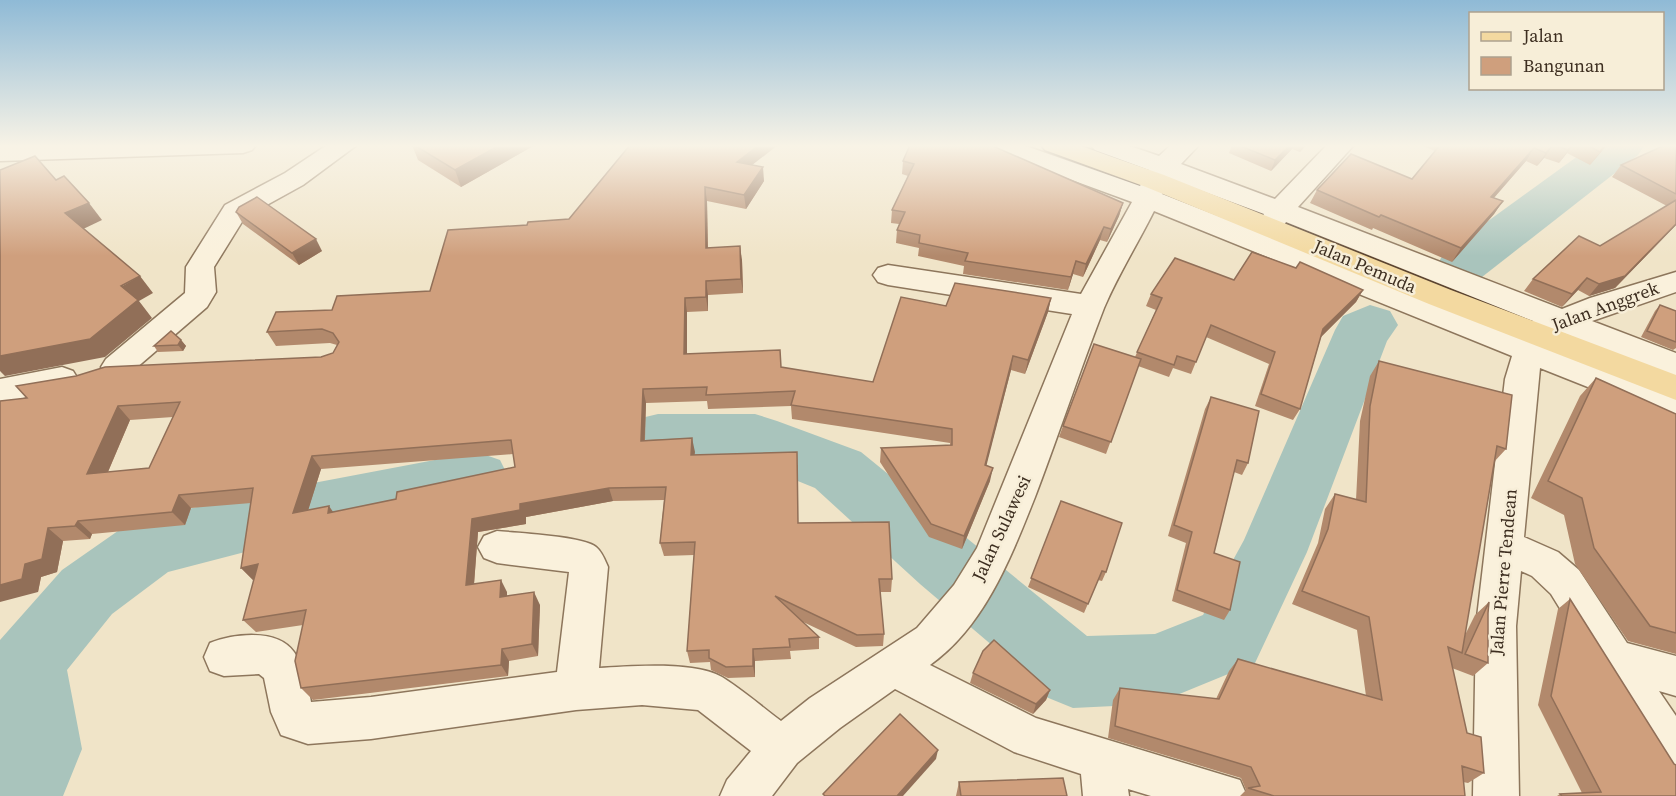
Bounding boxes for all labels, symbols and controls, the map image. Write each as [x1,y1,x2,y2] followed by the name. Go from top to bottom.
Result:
[1469,12,1664,90] legend
[1522,23,1564,48] text: Jalan
[1523,53,1605,78] text: Bangunan
[1309,233,1421,299] street label: Jalan Pemuda
[1547,275,1662,337] street label: Jalan Anggrek
[965,471,1036,586] street label: Jalan Sulawesi
[1483,488,1523,657] street label: Jalan Pierre Tendean

